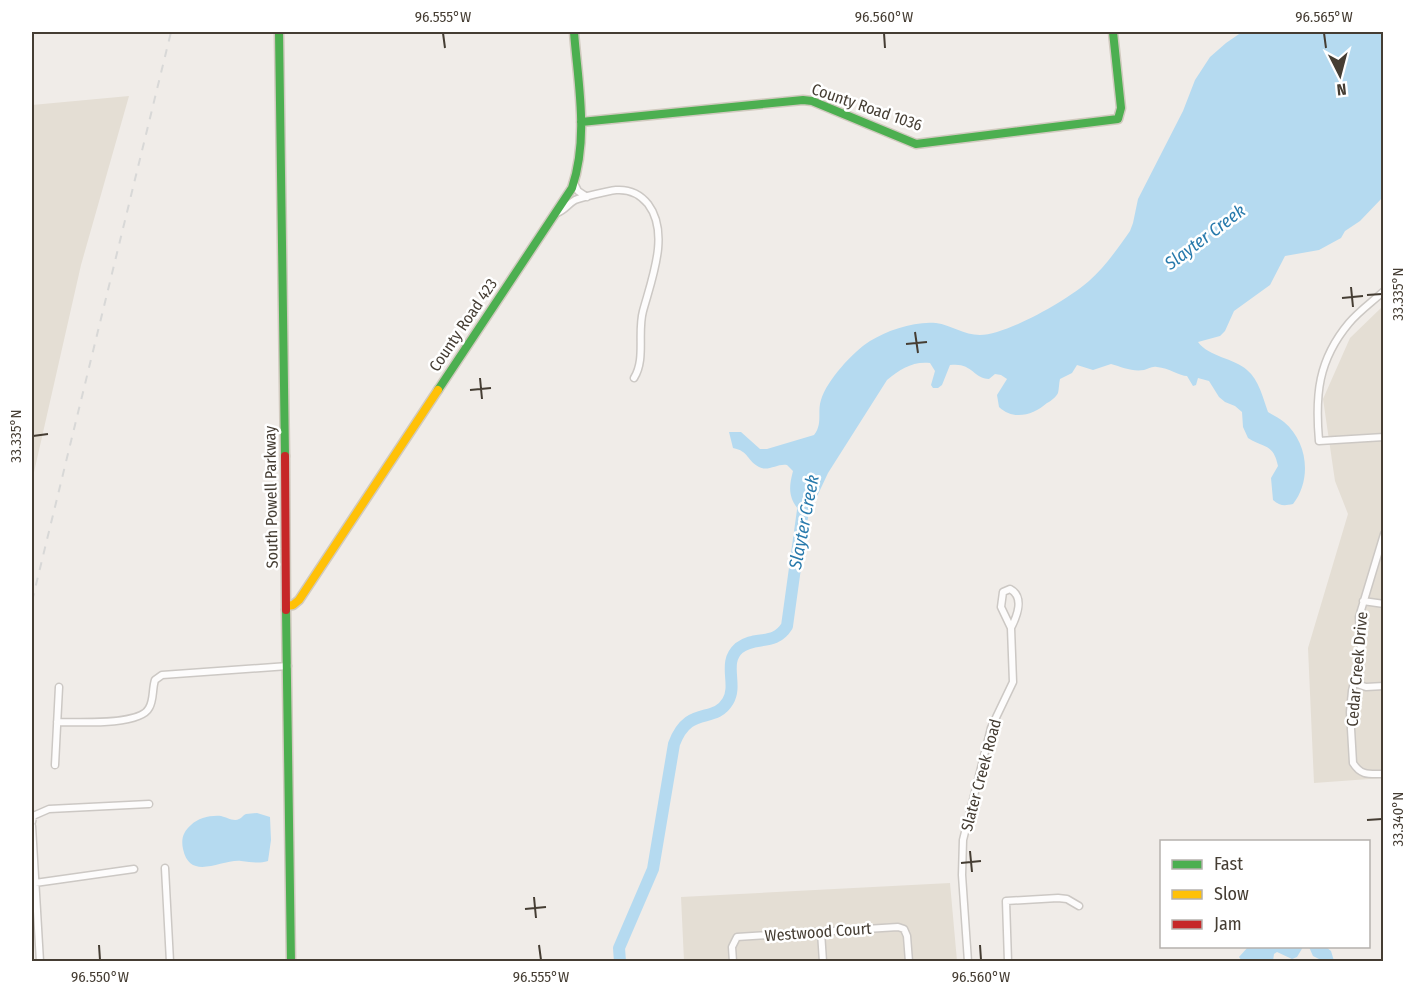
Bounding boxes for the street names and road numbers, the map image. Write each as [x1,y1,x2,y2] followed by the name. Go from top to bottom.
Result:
[809,79,925,135] street label: County Road 1036
[425,275,501,375] street label: County Road 423
[260,425,282,568] street label: South Powell Parkway
[1343,611,1372,727] street label: Cedar Creek Drive
[957,717,1005,833] street label: Slater Creek Road
[764,919,873,945] street label: Westwood Court

